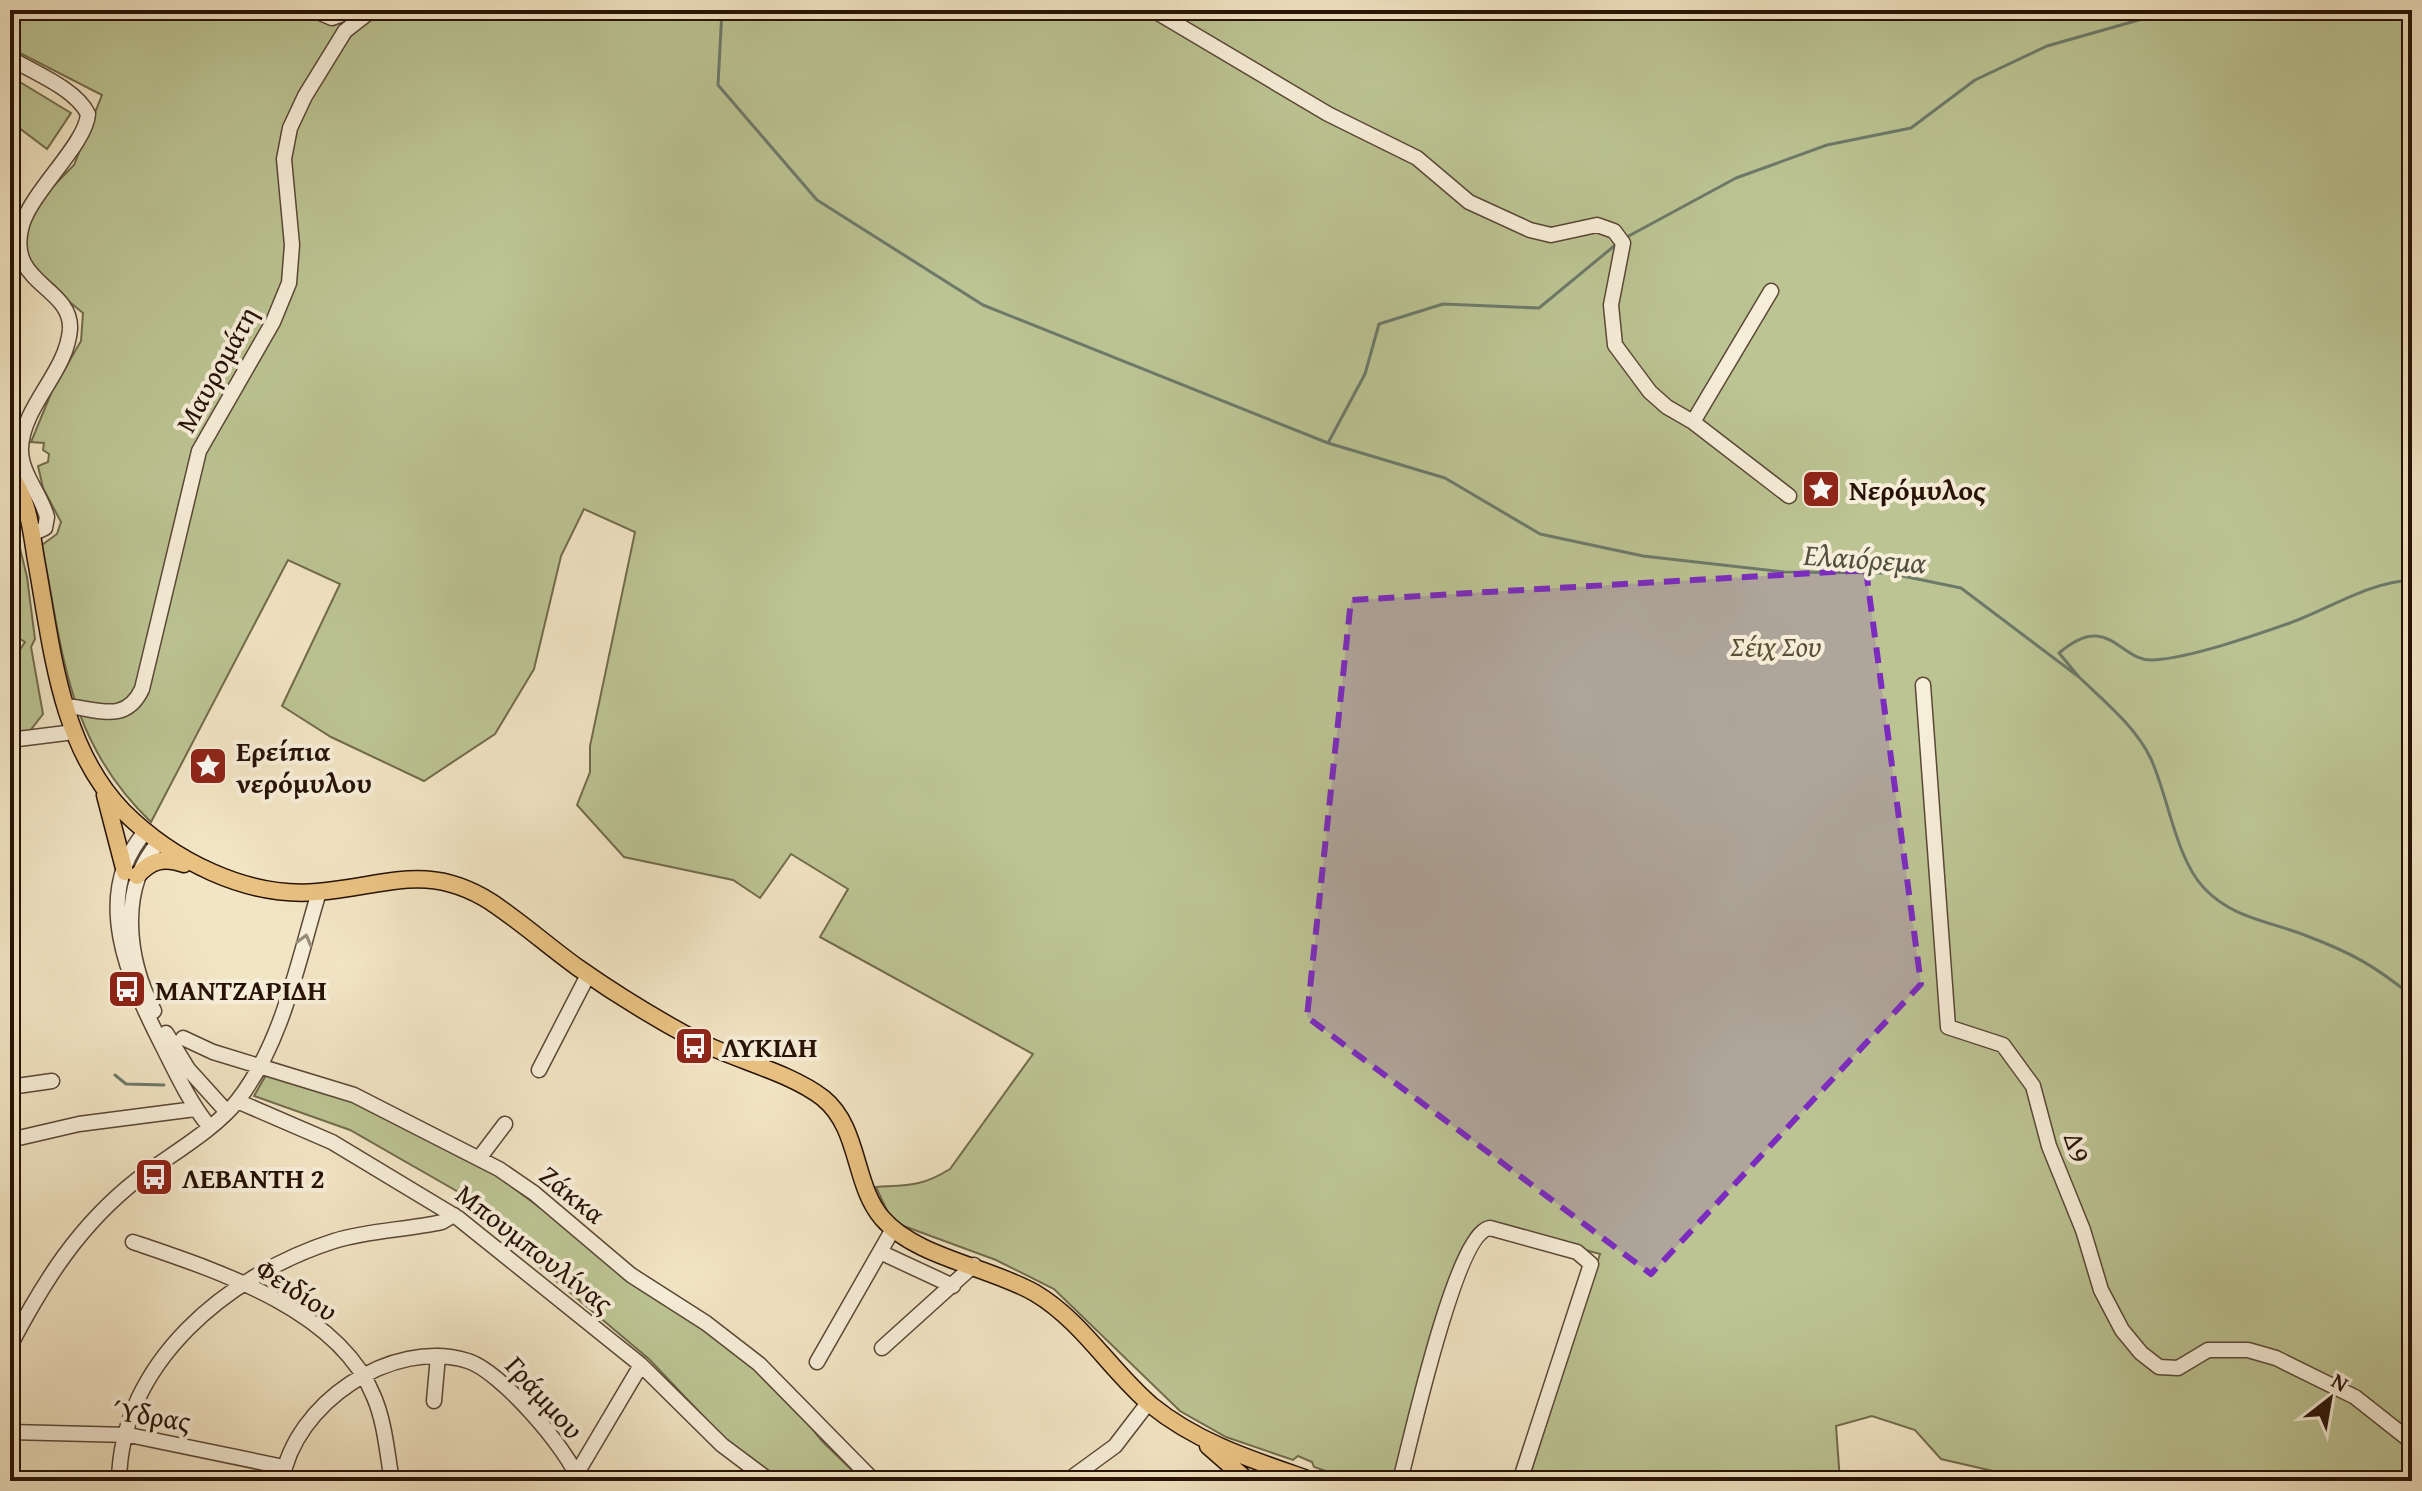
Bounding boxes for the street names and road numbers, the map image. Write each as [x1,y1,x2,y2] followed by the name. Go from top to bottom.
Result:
[165,299,267,439] street label: Μαυρομάτη
[2054,1126,2102,1168] street label: Δ9
[531,1155,615,1233] street label: Ζάκκα
[447,1173,623,1323] street label: Μπουμπουλίνας
[248,1247,346,1331] street label: Φειδίου
[496,1346,594,1448] street label: Γράμμου
[110,1389,194,1441] street label: Ύδρας

